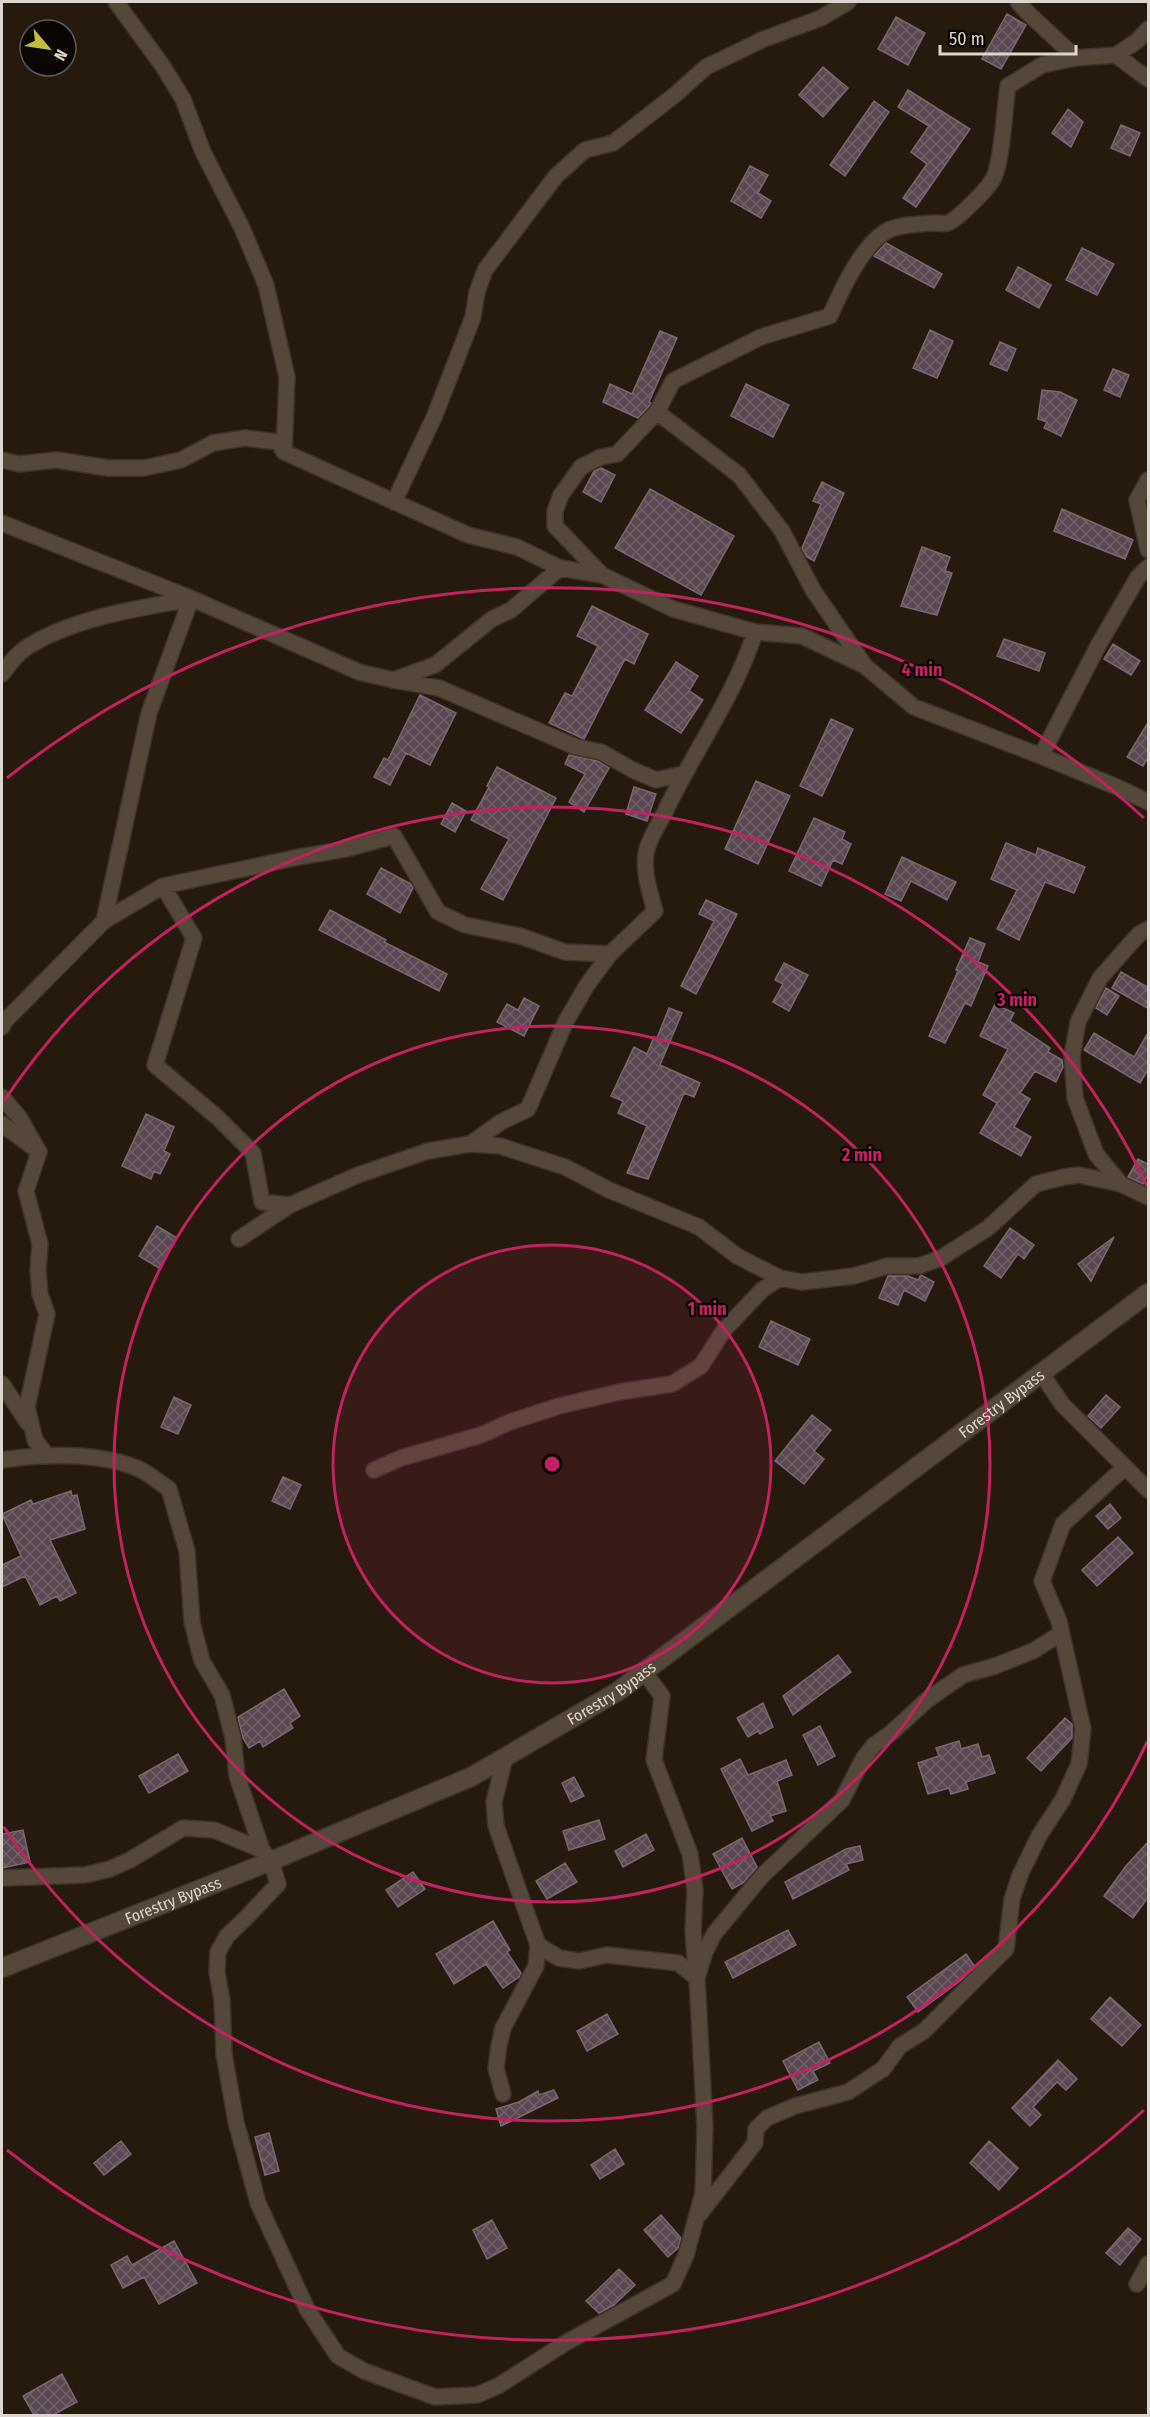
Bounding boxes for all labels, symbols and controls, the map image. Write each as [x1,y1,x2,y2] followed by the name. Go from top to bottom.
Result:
[18,18,78,78] north arrow
[940,18,1076,56] scale bar
[949,28,985,50] text: 50 m
[50,46,71,64] text: N
[902,659,942,681] text: 4 min
[996,989,1037,1011] text: 3 min
[841,1144,882,1166] text: 2 min
[687,1298,727,1320] text: 1 min
[955,1365,1048,1442] street label: Forestry Bypass
[542,1454,562,1474] centre of rings
[563,1657,659,1729] street label: Forestry Bypass
[122,1872,224,1928] street label: Forestry Bypass

